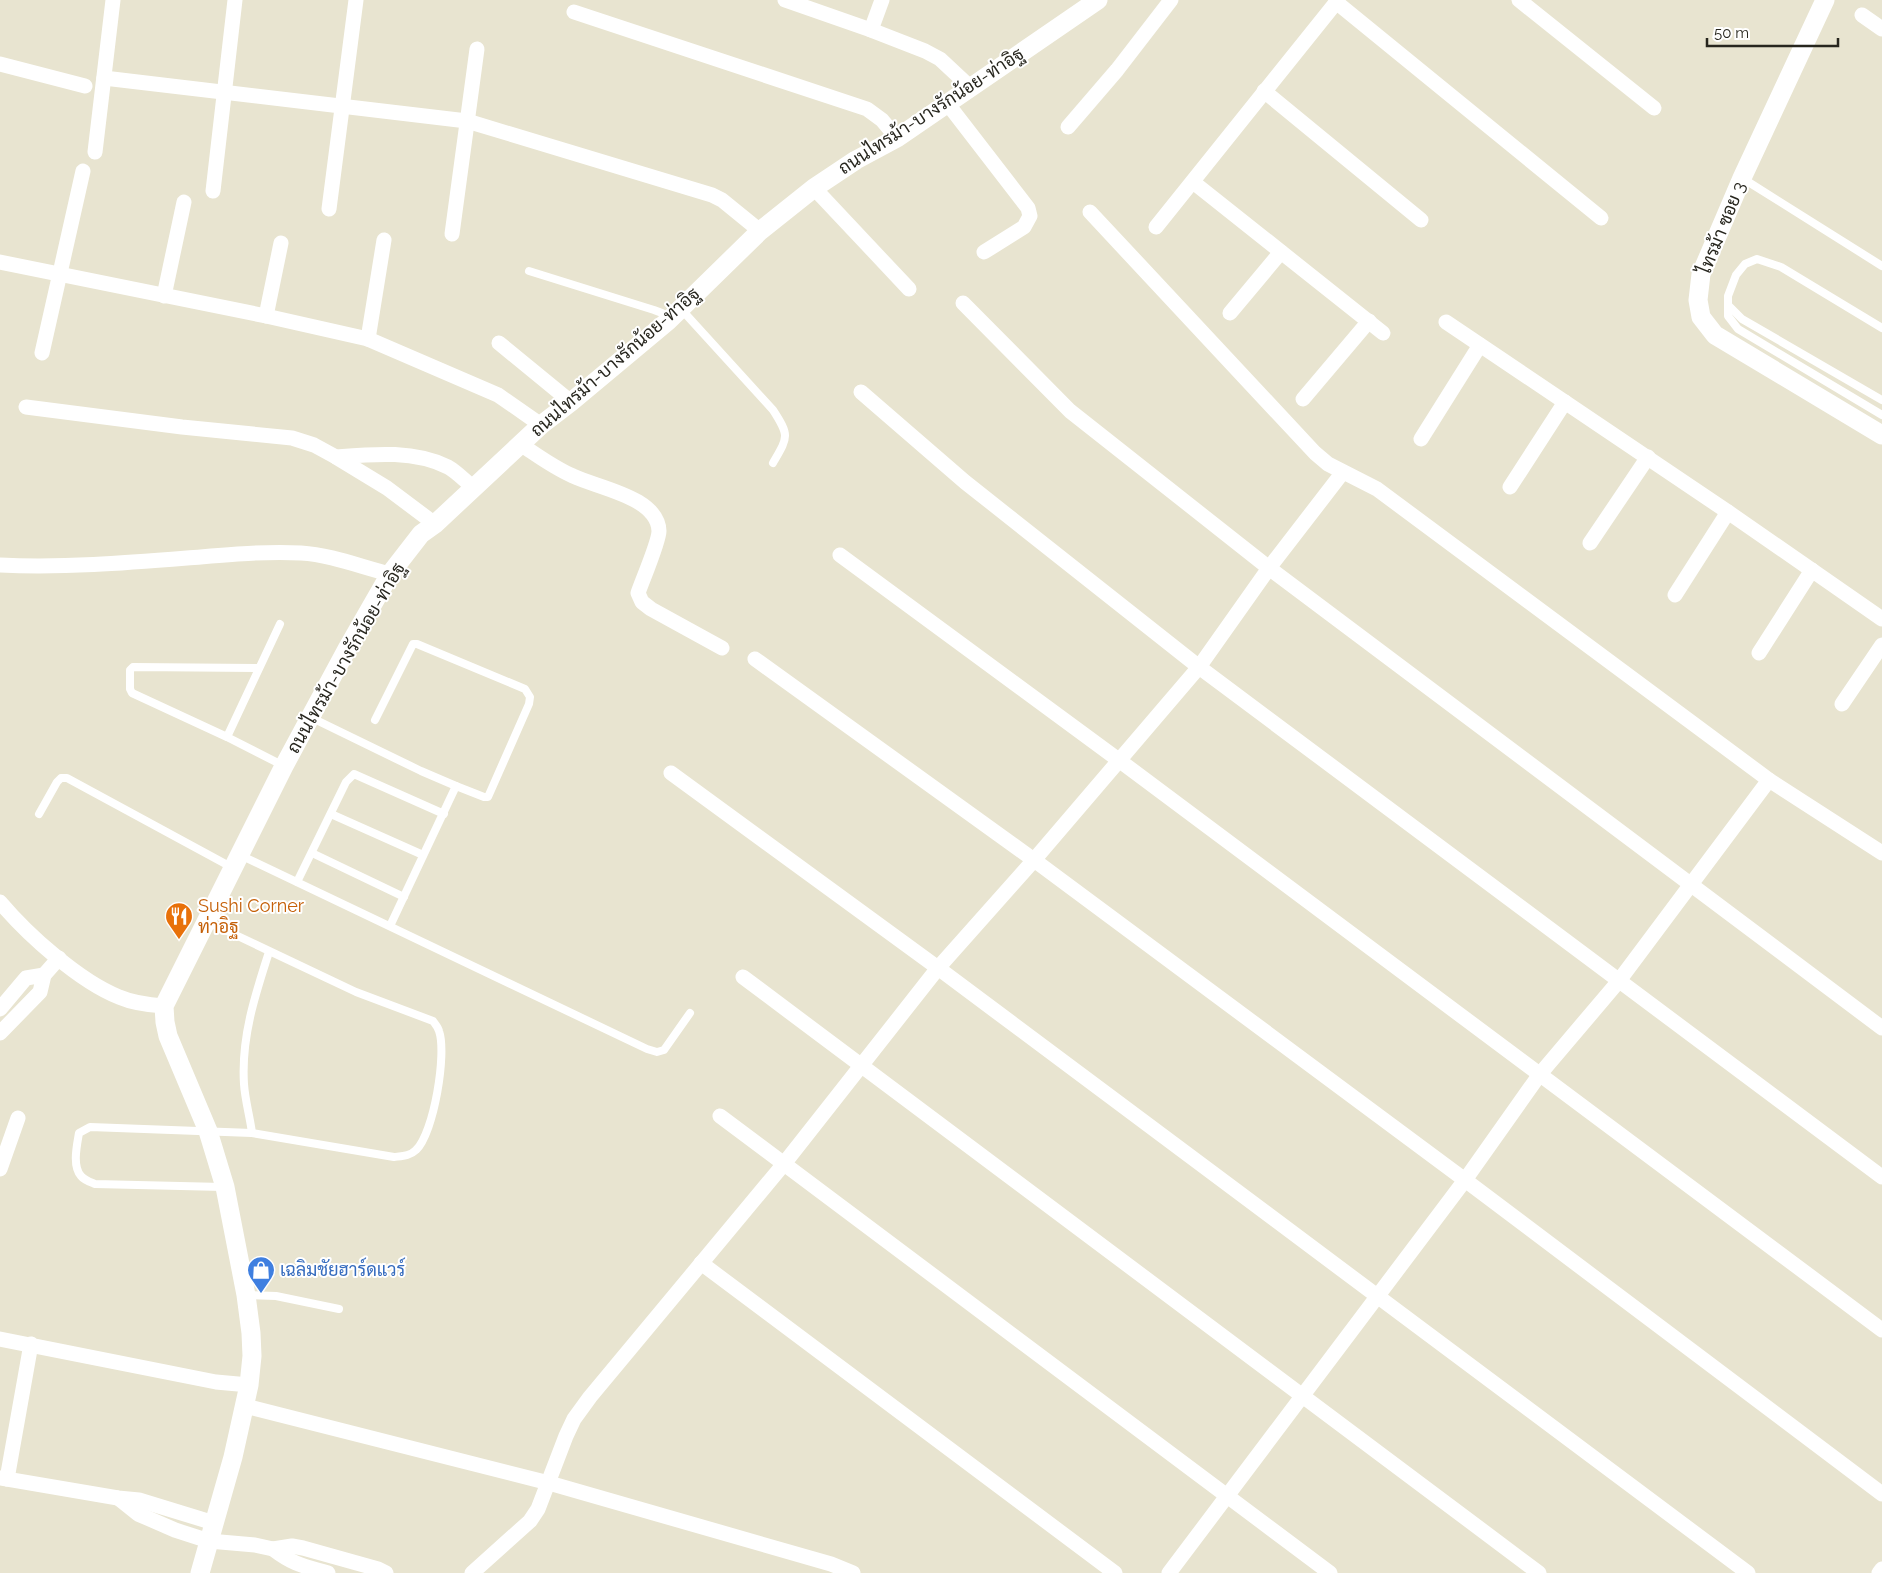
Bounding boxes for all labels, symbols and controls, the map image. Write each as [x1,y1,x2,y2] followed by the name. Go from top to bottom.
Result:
[1707,15,1838,47] scale bar
[1714,24,1749,42] text: 50 m
[833,41,1028,180] street label: ถนนไทรม้า-บางรักน้อย-ท่าอิฐ
[1691,178,1750,279] street label: ไทรม้า ซอย 3
[525,281,705,442] street label: ถนนไทรม้า-บางรักน้อย-ท่าอิฐ
[281,558,411,758] street label: ถนนไทรม้า-บางรักน้อย-ท่าอิฐ
[198,895,305,939] place label: Sushi Corner ท่าอิฐ
[164,901,194,940] restaurant icon: Sushi Corner ท่าอิฐ
[246,1255,276,1294] shop icon: เฉลิมชัยฮาร์ดแวร์
[280,1257,405,1280] place label: เฉลิมชัยฮาร์ดแวร์

